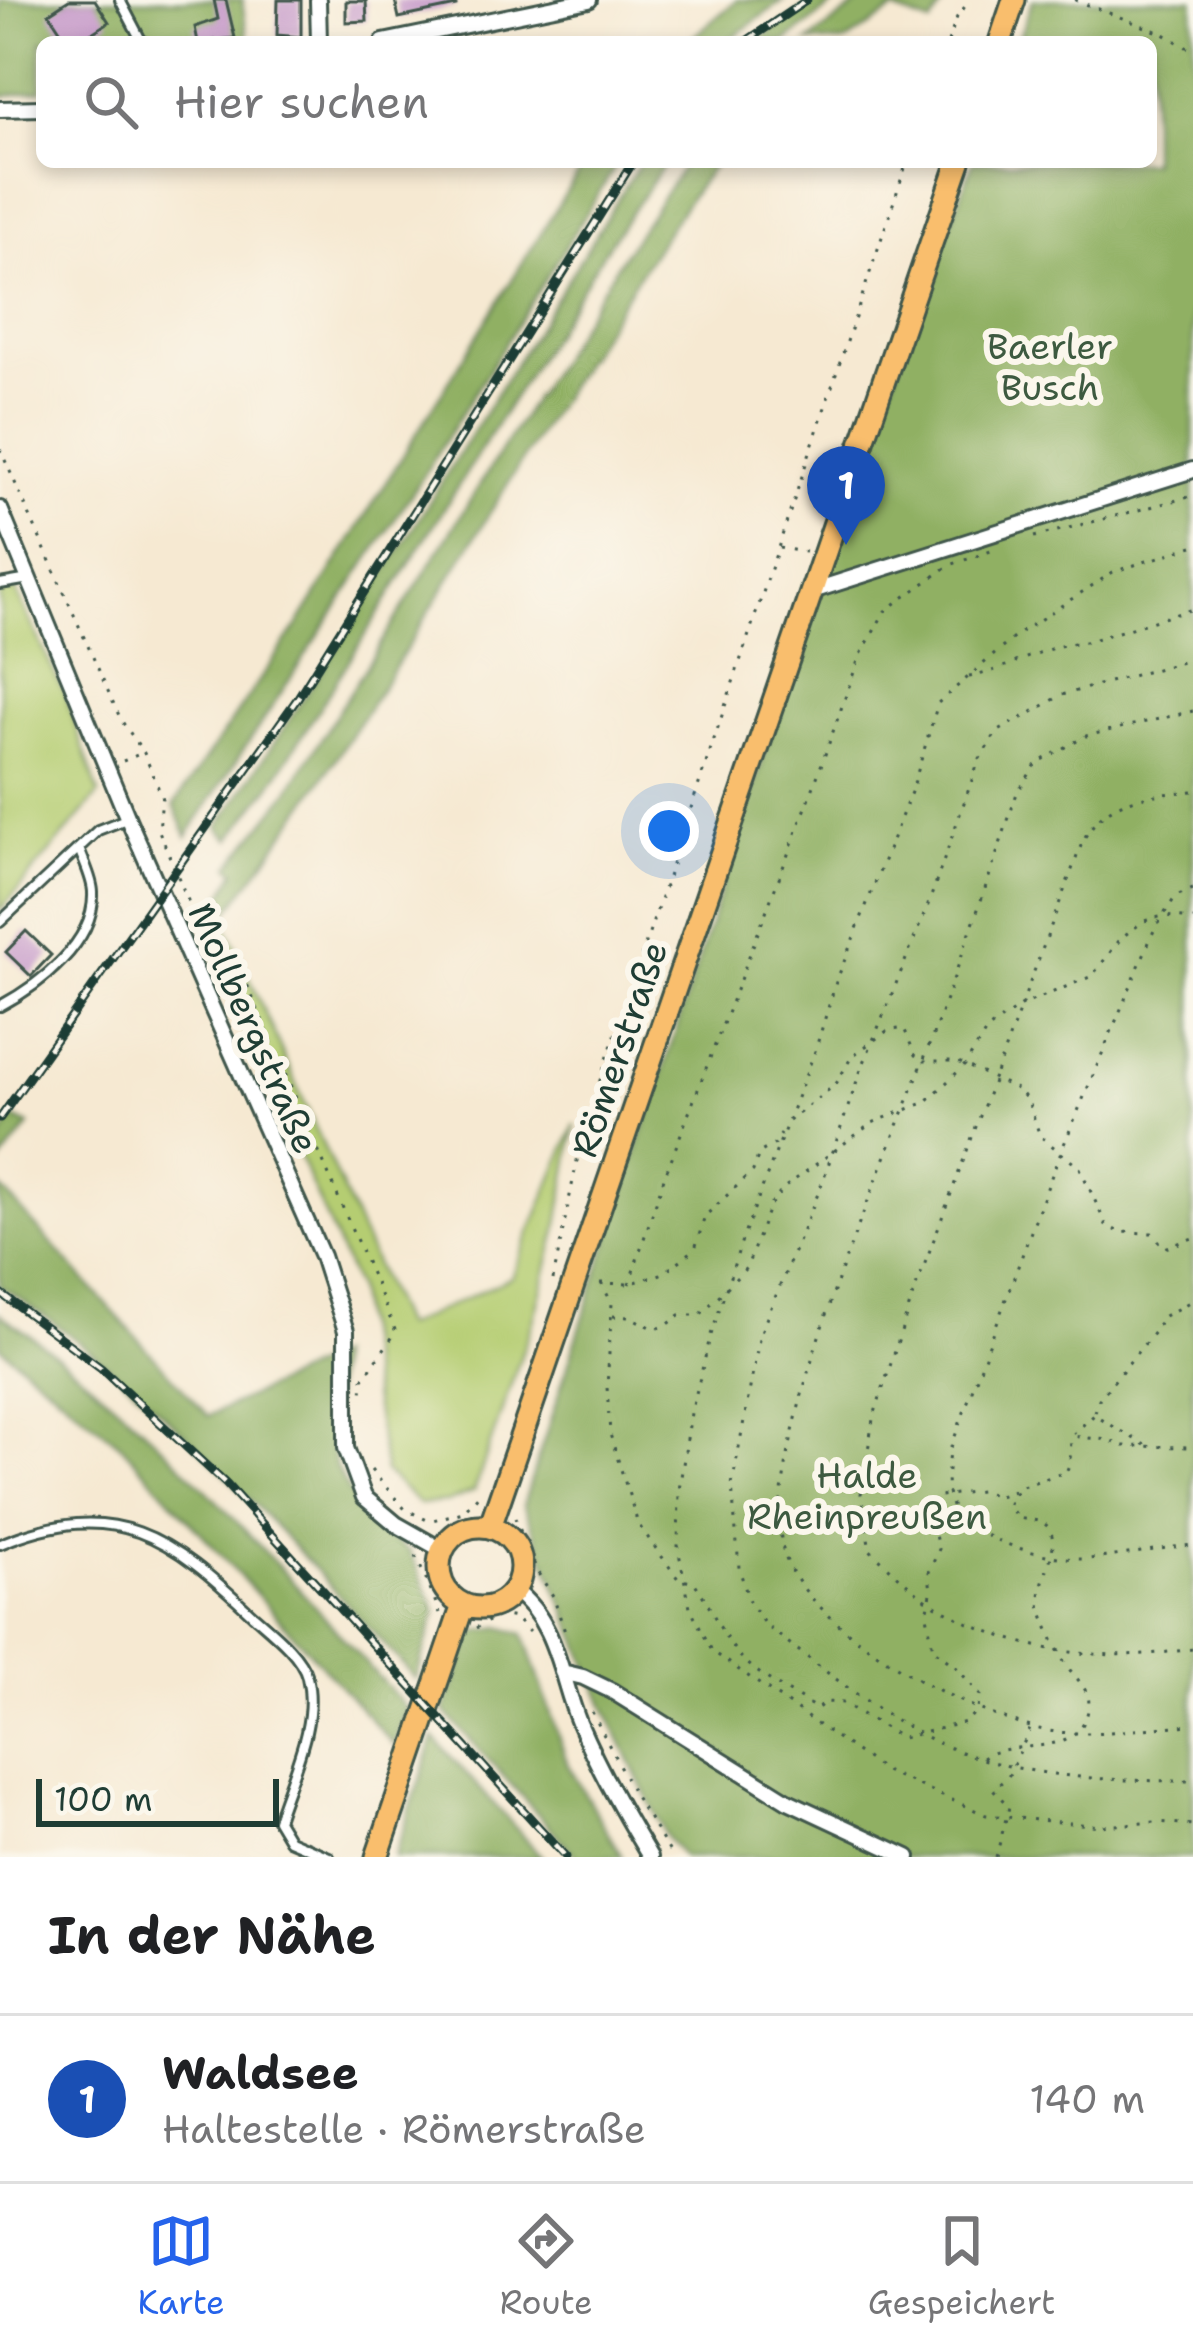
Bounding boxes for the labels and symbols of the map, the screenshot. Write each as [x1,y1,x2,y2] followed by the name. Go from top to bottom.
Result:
[987,322,1113,412] park label: Baerler Busch
[807,446,885,545] pin: 1
[639,801,699,861] your location
[176,895,331,1161] street label: Mollbergstraße
[560,935,679,1164] street label: Römerstraße
[747,1451,987,1541] park label: Halde Rheinpreußen
[36,1773,279,1826] scale bar

